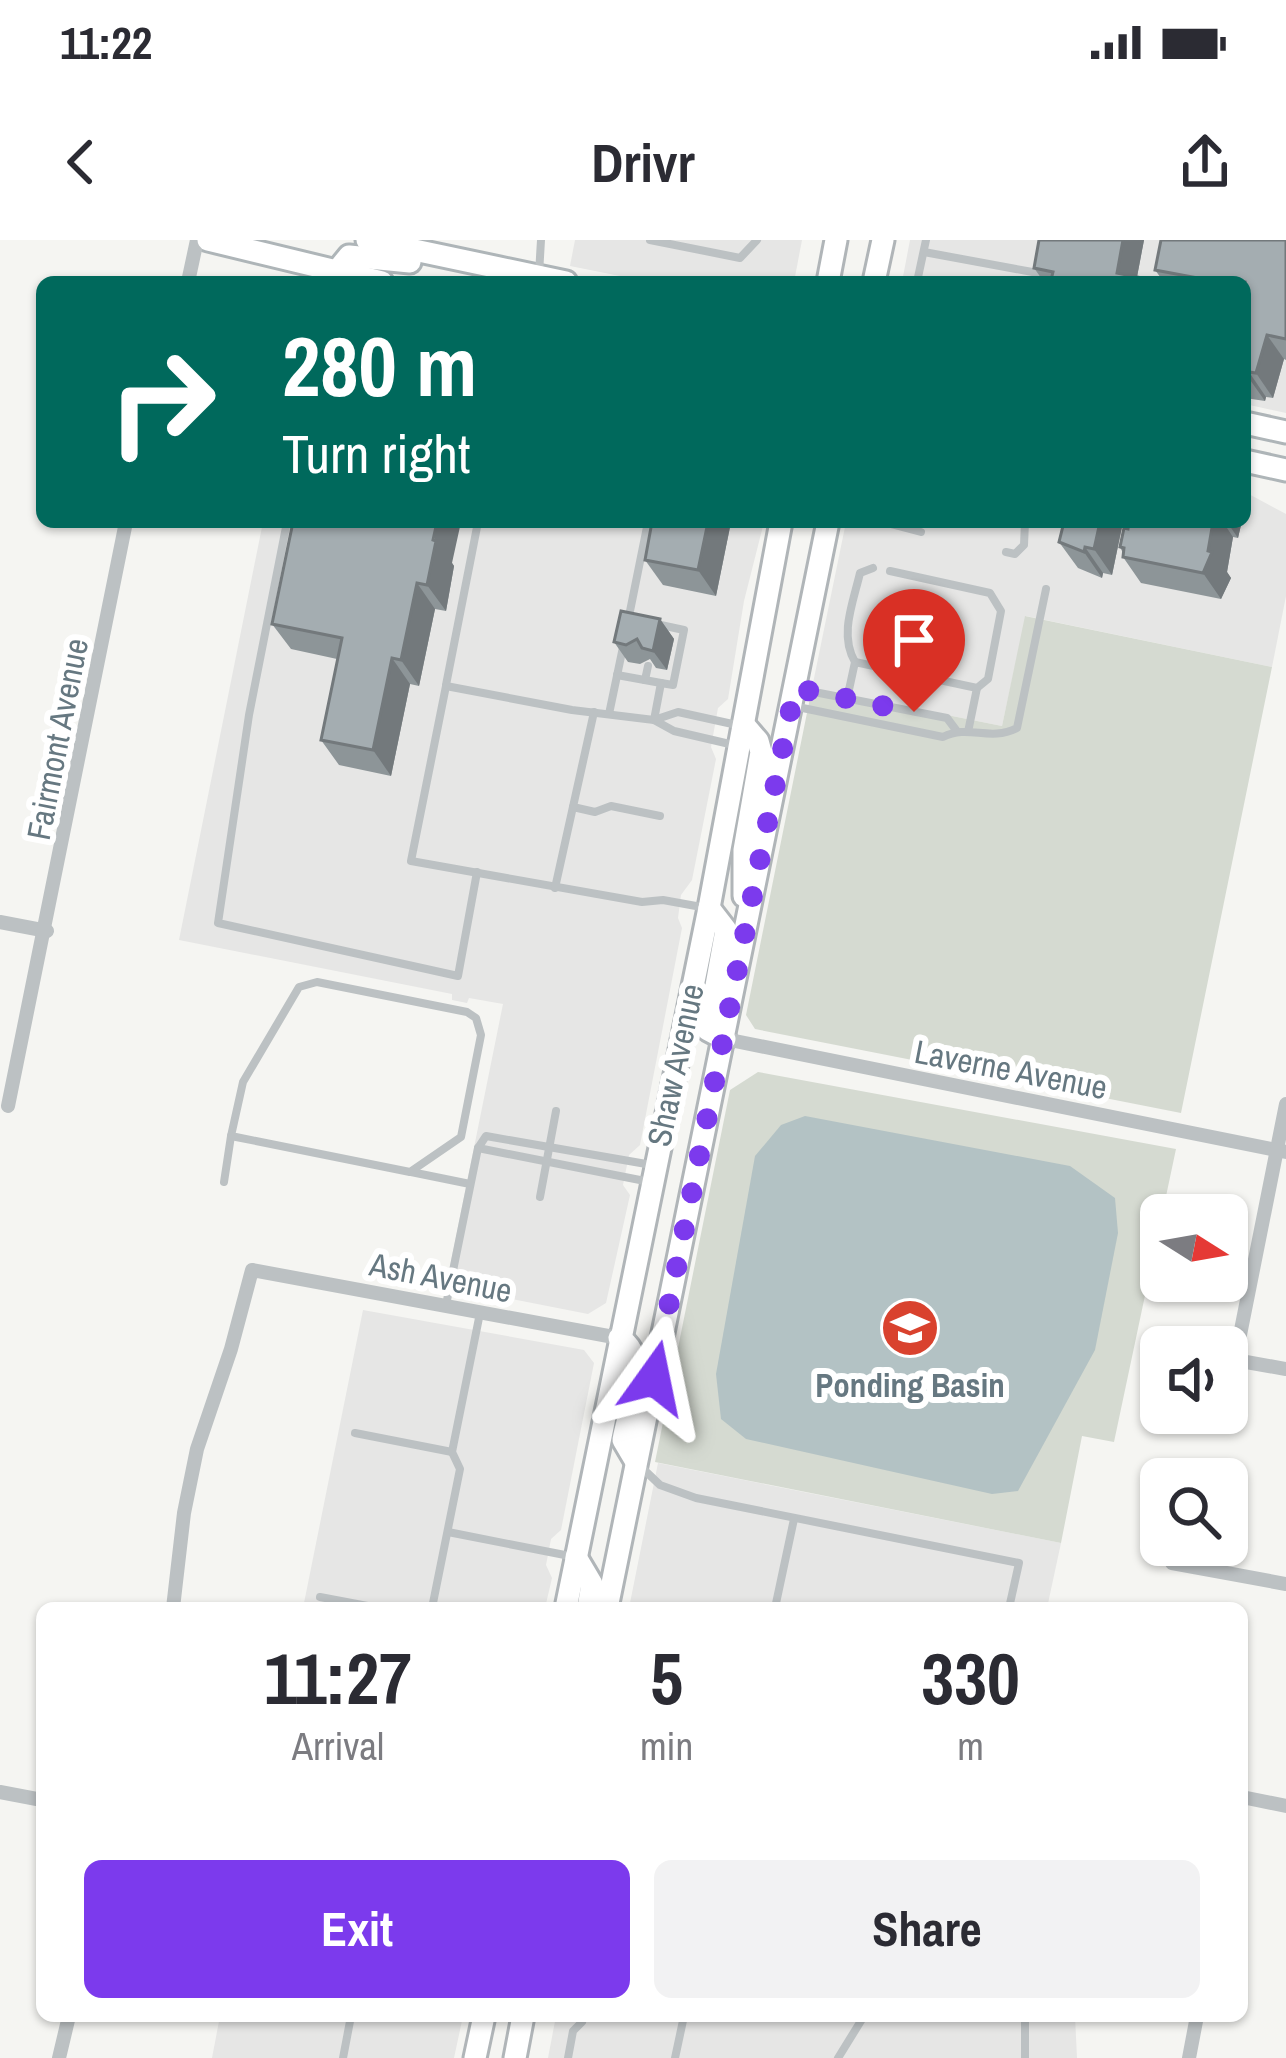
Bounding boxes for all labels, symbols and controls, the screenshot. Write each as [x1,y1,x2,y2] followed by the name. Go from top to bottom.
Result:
[60,12,152,73] text: 11:22
[591,126,695,199] text: Drivr
[48,129,114,195] icon: back
[1172,129,1238,195] icon: share
[282,309,477,422] text: 280 m
[84,324,240,480] icon: right
[282,417,470,490] text: Turn right
[863,589,965,712] pin
[881,607,947,673] icon: arrive
[16,635,98,843] street label: Fairmont Avenue
[636,980,714,1150] street label: Shaw Avenue
[911,1029,1111,1109] street label: Laverne Avenue
[1140,1194,1248,1302] north arrow
[1140,1194,1248,1566] map controls
[365,1241,516,1312] street label: Ash Avenue
[879,1297,941,1359] school or university icon: Ponding Basin
[591,1315,717,1441] position arrow
[1140,1326,1248,1434] button: sound
[815,1363,1005,1407] place label: Ponding Basin
[1140,1458,1248,1566] button: search
[264,1629,412,1726] text: 11:27
[650,1629,683,1726] text: 5
[921,1629,1020,1726] text: 330
[292,1720,384,1772] text: Arrival
[640,1720,693,1772] text: min
[957,1720,984,1772] text: m
[84,1860,630,1998] button: Exit
[654,1860,1200,1998] button: Share

